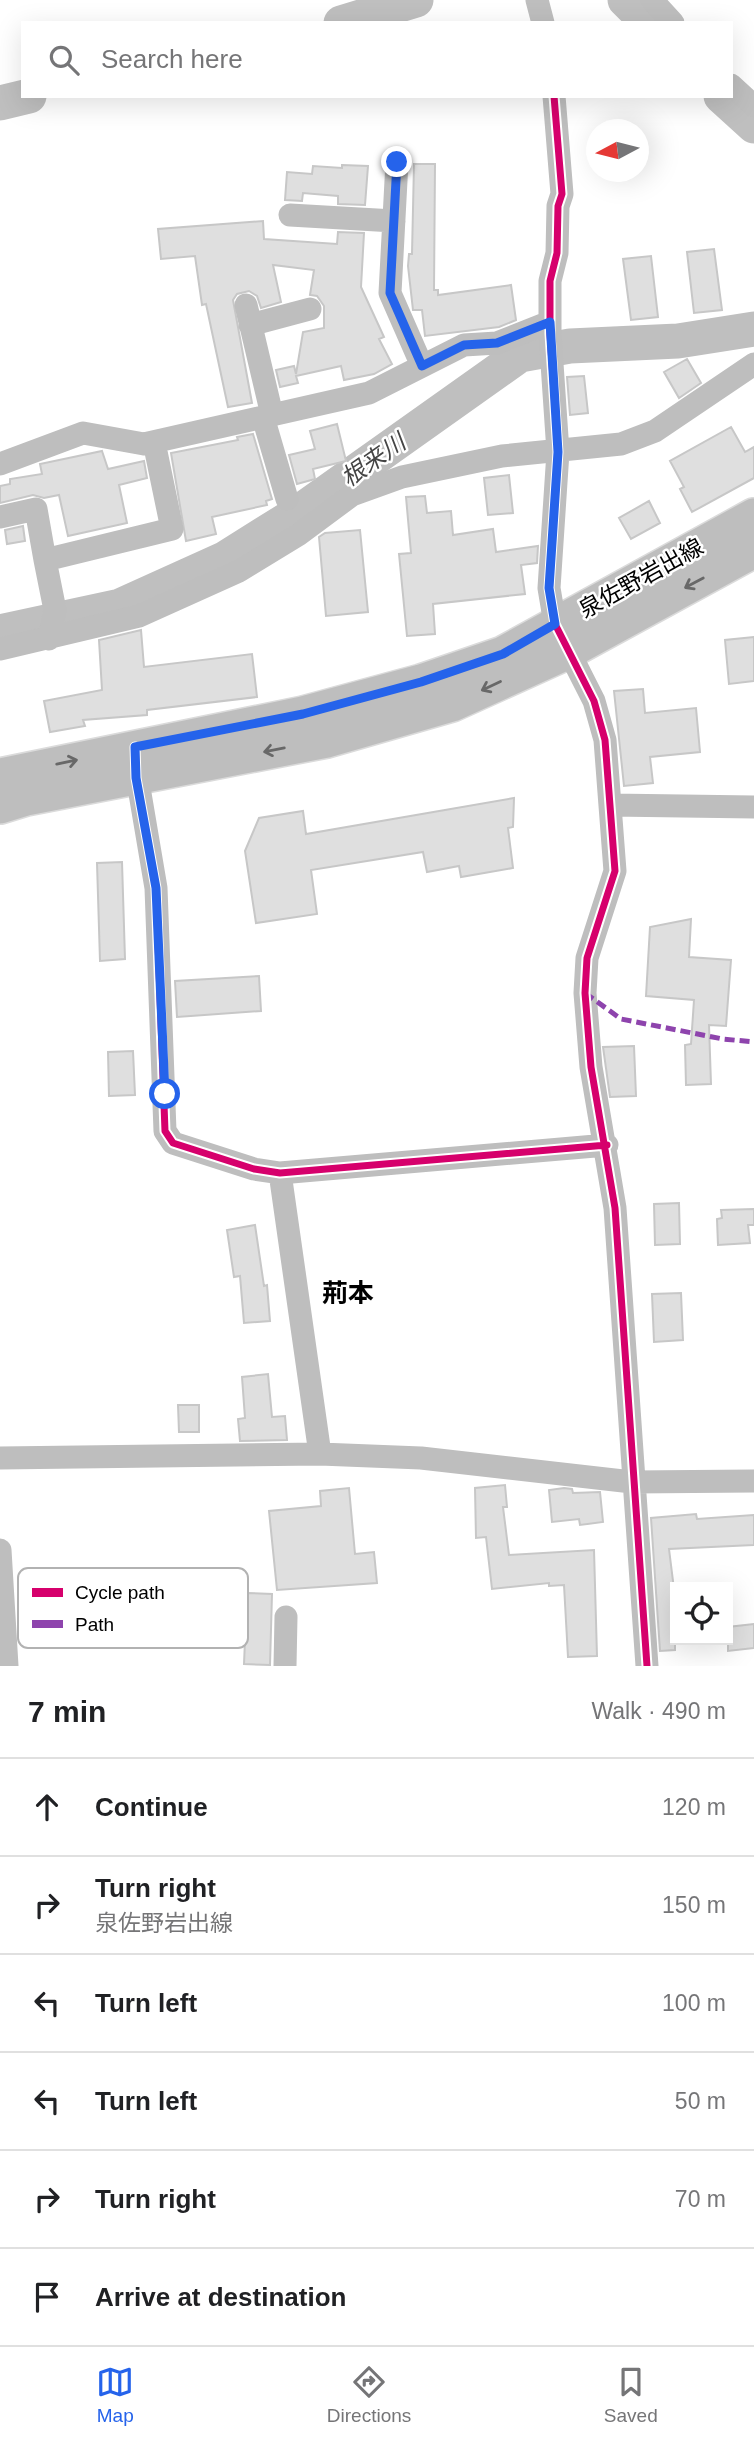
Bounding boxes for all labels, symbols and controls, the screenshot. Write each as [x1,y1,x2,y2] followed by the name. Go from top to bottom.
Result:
[21,21,733,98] search box
[45,41,83,79] icon: search
[101,44,243,74] text: Search here
[586,119,649,182] north arrow
[381,146,412,177] route end
[336,427,413,492] water label: 根来川
[574,533,708,623] street label: 泉佐野岩出線
[684,577,705,590] one-way arrow
[481,680,503,693] one-way arrow
[263,744,286,758] one-way arrow
[55,754,78,768] one-way arrow
[149,1078,180,1109] route start
[322,1278,374,1308] district label: 荊本
[18,1568,248,1648] legend
[75,1582,165,1603] text: Cycle path
[670,1582,733,1645] map controls
[670,1582,733,1645] button: locate
[75,1614,114,1635] text: Path
[28,1695,106,1728] text: 7 min
[591,1698,726,1724] text: Walk · 490 m
[28,1788,66,1826] icon: ahead
[95,1792,208,1822] text: Continue
[662,1794,726,1820] text: 120 m
[95,1873,216,1903] text: Turn right
[28,1886,66,1924] icon: right
[662,1892,726,1918] text: 150 m
[95,1910,233,1936] text: 泉佐野岩出線
[28,1984,66,2022] icon: left
[95,1988,197,2018] text: Turn left
[662,1990,726,2016] text: 100 m
[28,2082,66,2120] icon: left
[95,2086,197,2116] text: Turn left
[675,2088,726,2114] text: 50 m
[28,2180,66,2218] icon: right
[95,2184,216,2214] text: Turn right
[675,2186,726,2212] text: 70 m
[28,2278,66,2316] icon: arrive
[95,2282,346,2312] text: Arrive at destination
[96,2363,134,2427] tab: Map
[327,2363,411,2427] tab: Directions
[604,2363,658,2427] tab: Saved

